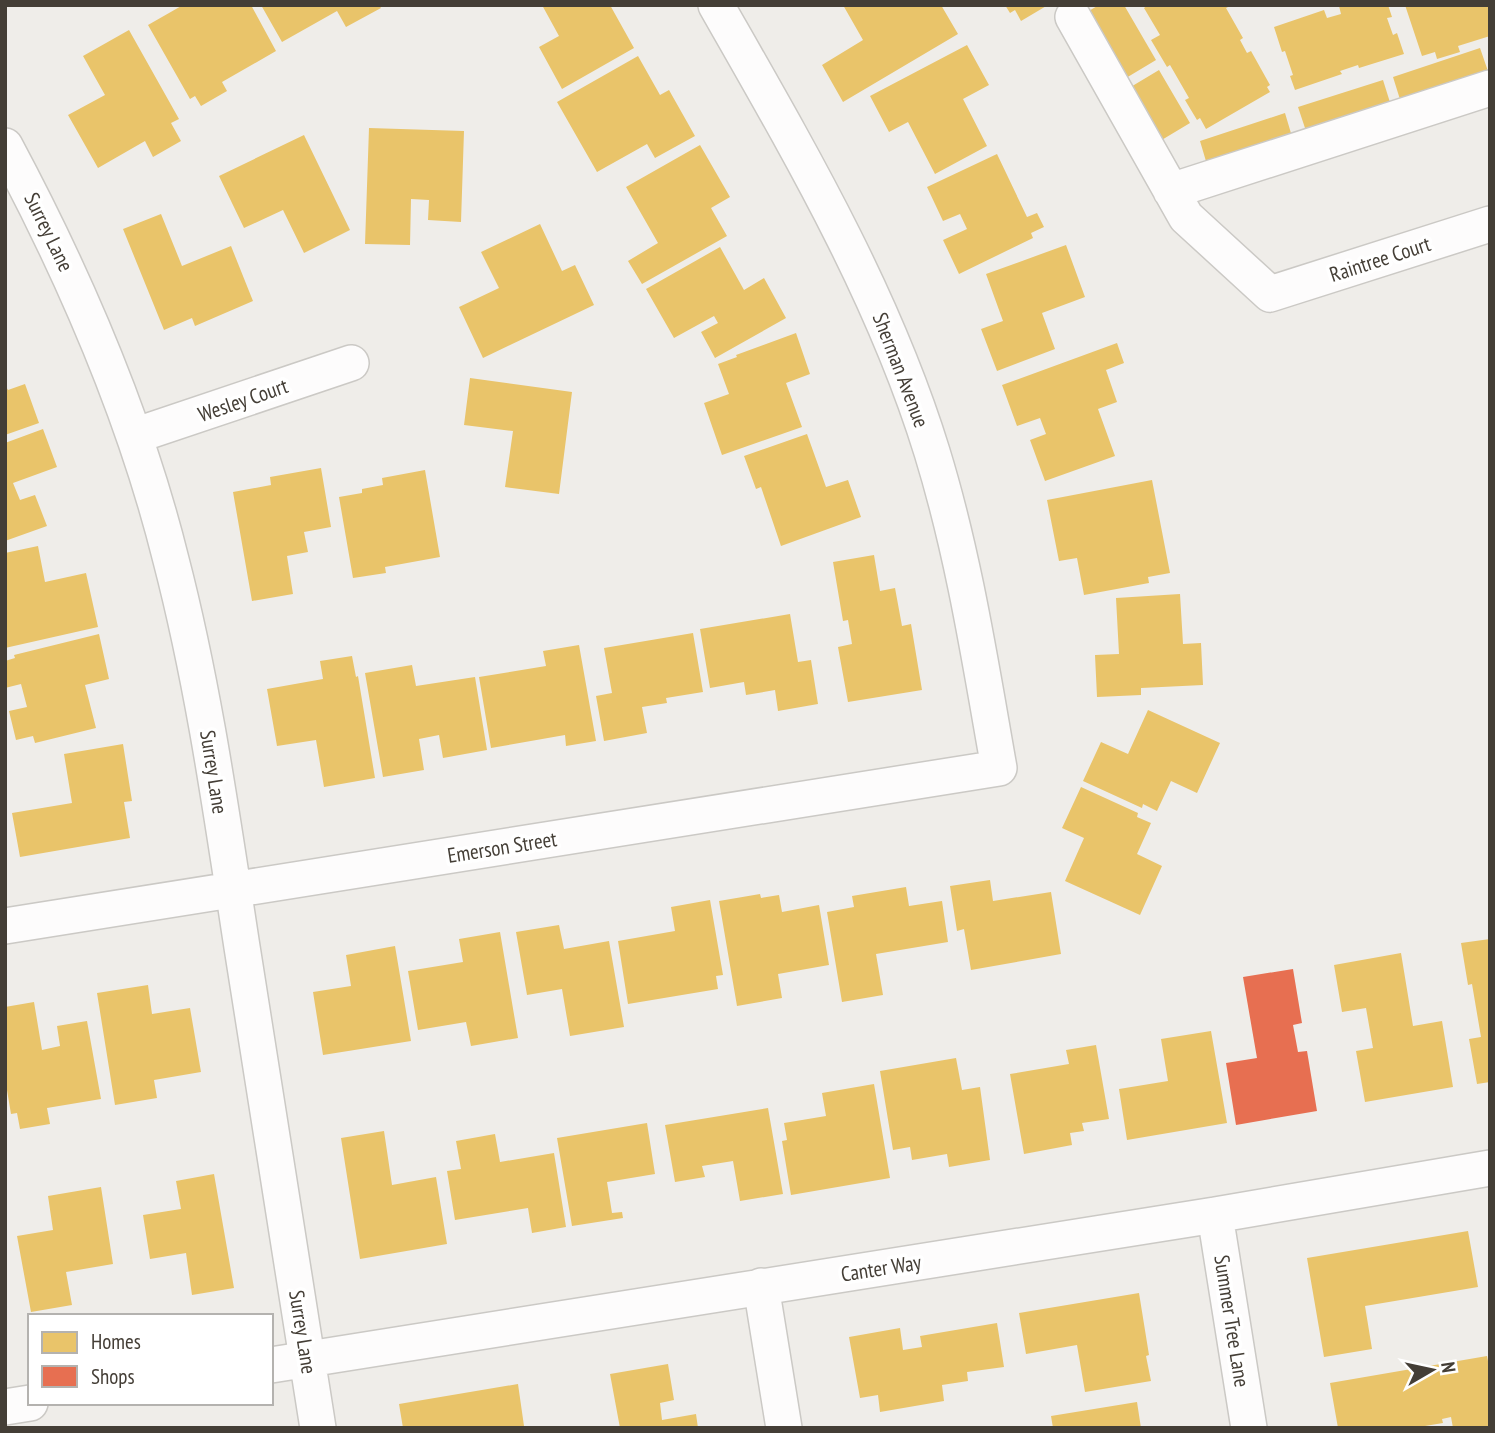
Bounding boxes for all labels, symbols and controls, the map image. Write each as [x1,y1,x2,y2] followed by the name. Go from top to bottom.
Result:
[18,188,80,276] street label: Surrey Lane
[1326,230,1434,288] street label: Raintree Court
[867,309,935,431] street label: Sherman Avenue
[194,372,292,428] street label: Wesley Court
[194,728,234,816] street label: Surrey Lane
[445,825,559,869] street label: Emerson Street
[839,1248,923,1288] street label: Canter Way
[1208,1253,1256,1389] street label: Summer Tree Lane
[283,1288,323,1376] street label: Surrey Lane
[28,1314,273,1405] legend
[91,1328,141,1355] text: Homes
[1397,1335,1467,1405] north arrow
[1436,1360,1461,1374] text: N
[91,1363,135,1390] text: Shops

